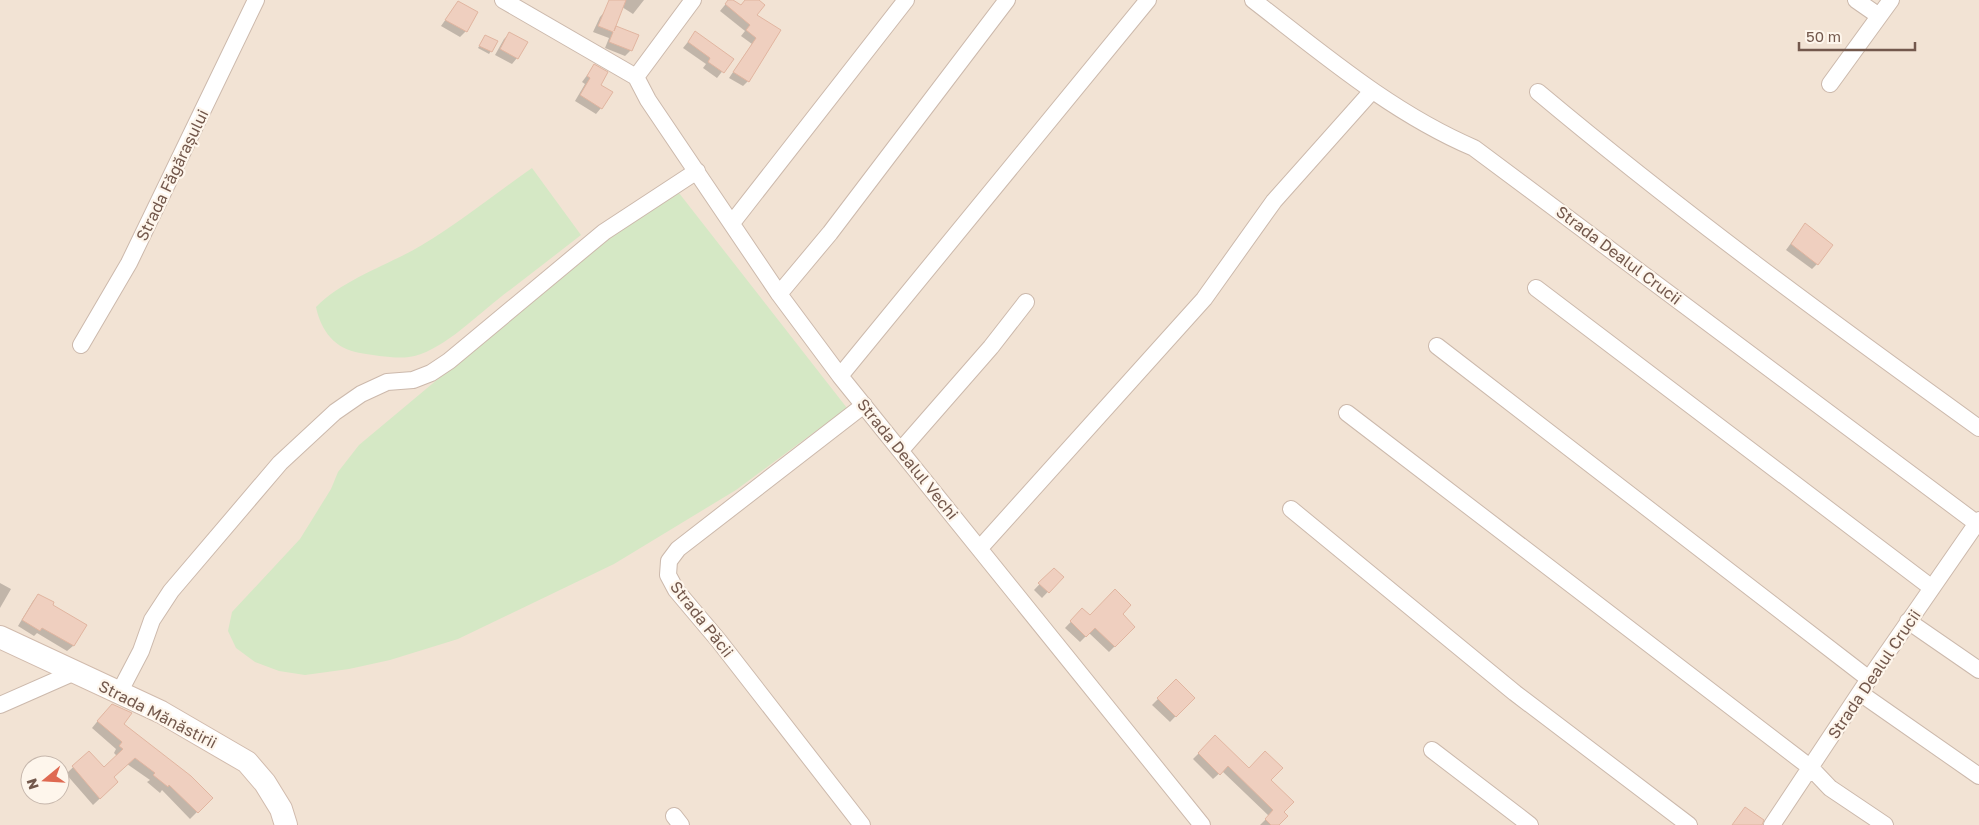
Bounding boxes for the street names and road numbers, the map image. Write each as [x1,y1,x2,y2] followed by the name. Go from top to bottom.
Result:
[131,106,213,244] street label: Strada Făgărașului
[1552,201,1686,309] street label: Strada Dealul Crucii
[853,395,963,523] street label: Strada Dealul Vechi
[666,577,738,661] street label: Strada Păcii
[1823,605,1925,743] street label: Strada Dealul Crucii
[96,676,220,752] street label: Strada Mănăstirii

